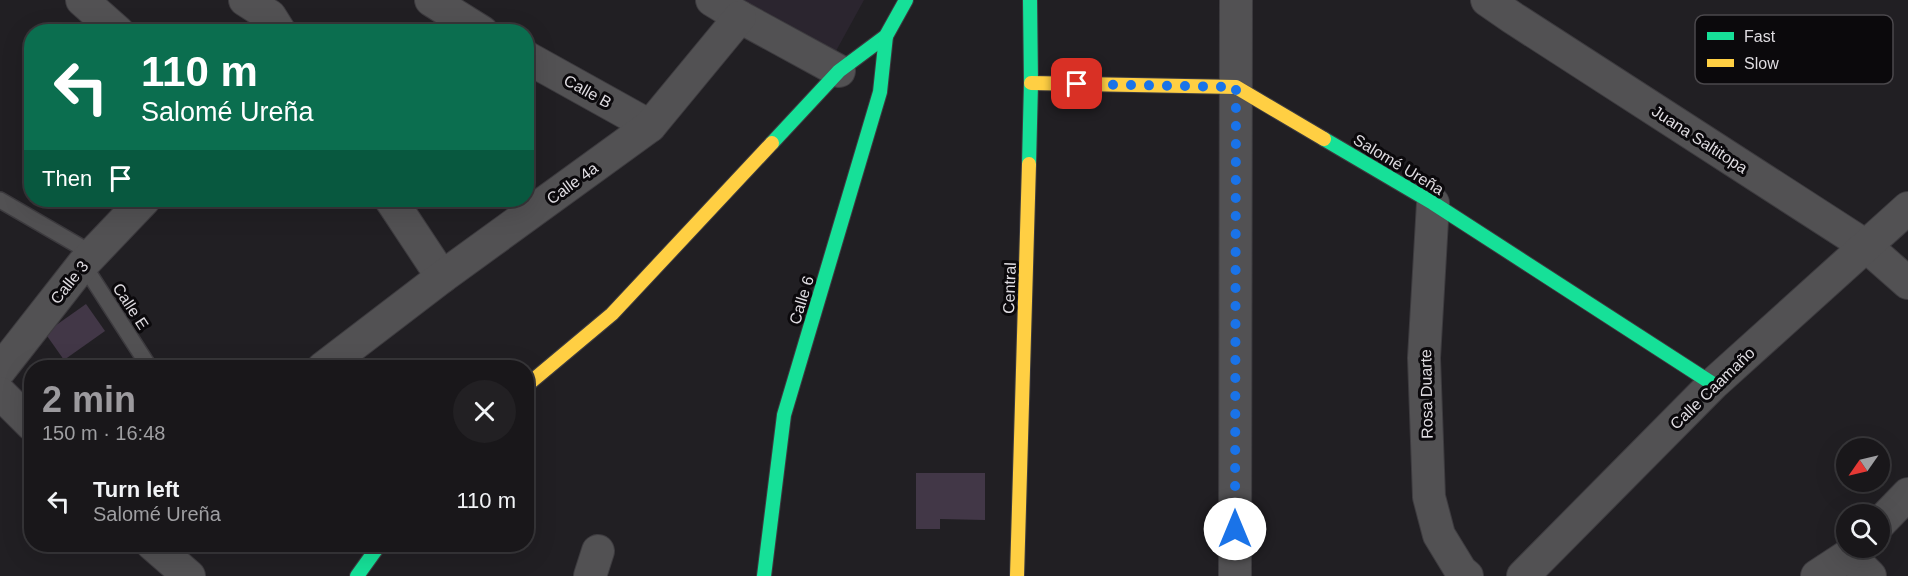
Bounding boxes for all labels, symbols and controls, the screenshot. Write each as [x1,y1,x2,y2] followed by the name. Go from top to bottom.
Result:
[1695,15,1893,84] legend
[1744,28,1776,45] text: Fast
[42,48,120,126] icon: left
[141,48,258,95] text: 110 m
[1744,55,1779,72] text: Slow
[1051,58,1102,109] pin
[1060,67,1093,100] icon: arrive
[561,72,614,111] street label: Calle B
[141,97,314,127] text: Salomé Ureña
[1649,102,1751,177] street label: Juana Saltitopa
[1351,131,1447,198] street label: Salomé Ureña
[544,159,601,208] street label: Calle 4a
[104,162,137,195] icon: arrive
[42,166,92,191] text: Then
[47,258,92,307] street label: Calle 3
[1000,262,1019,314] street label: Central
[786,274,817,326] street label: Calle 6
[109,280,152,333] street label: Calle E
[1667,344,1758,433] street label: Calle Caamaño
[1417,349,1436,439] street label: Rosa Duarte
[42,379,136,420] text: 2 min
[453,380,516,443] button: close
[42,422,165,444] text: 150 m · 16:48
[1836,438,1890,492] north arrow
[1836,438,1890,558] map controls
[93,477,179,502] text: Turn left
[42,485,75,518] icon: left
[456,488,516,513] text: 110 m
[1203,497,1267,561] position arrow
[93,503,221,525] text: Salomé Ureña
[1836,504,1890,558] button: search

